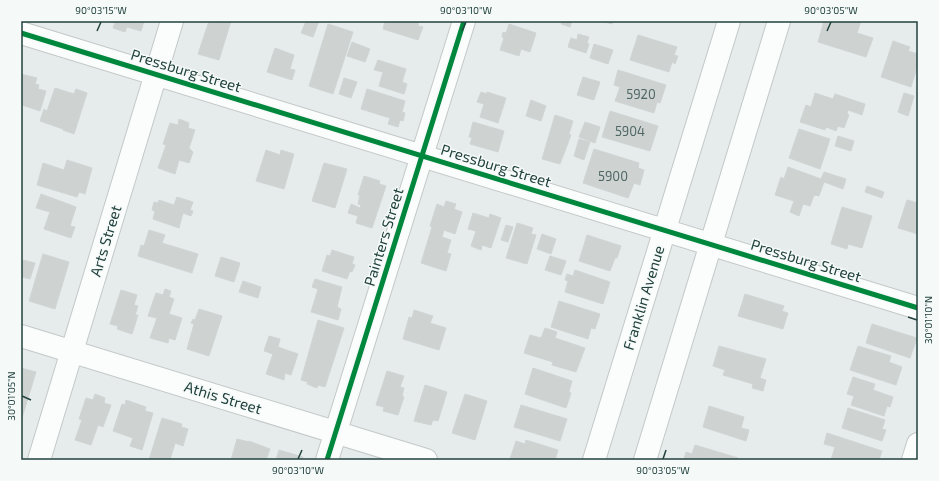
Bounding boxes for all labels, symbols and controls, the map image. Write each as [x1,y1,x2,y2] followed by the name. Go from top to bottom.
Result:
[75,4,127,16] text: 90°03'15"W
[440,4,493,16] text: 90°03'10"W
[804,4,858,16] text: 90°03'05"W
[129,45,244,95] street label: Pressburg Street
[626,86,656,102] house number: 5920
[615,123,645,139] house number: 5904
[439,140,554,190] street label: Pressburg Street
[598,168,628,184] house number: 5900
[360,185,407,288] street label: Painters Street
[86,203,125,279] street label: Arts Street
[749,235,864,285] street label: Pressburg Street
[619,243,668,352] street label: Franklin Avenue
[922,296,934,344] text: 30°01'10"N
[5,371,17,421] text: 30°01'05"N
[182,377,264,417] street label: Athis Street
[272,464,325,476] text: 90°03'10"W
[636,464,690,476] text: 90°03'05"W

